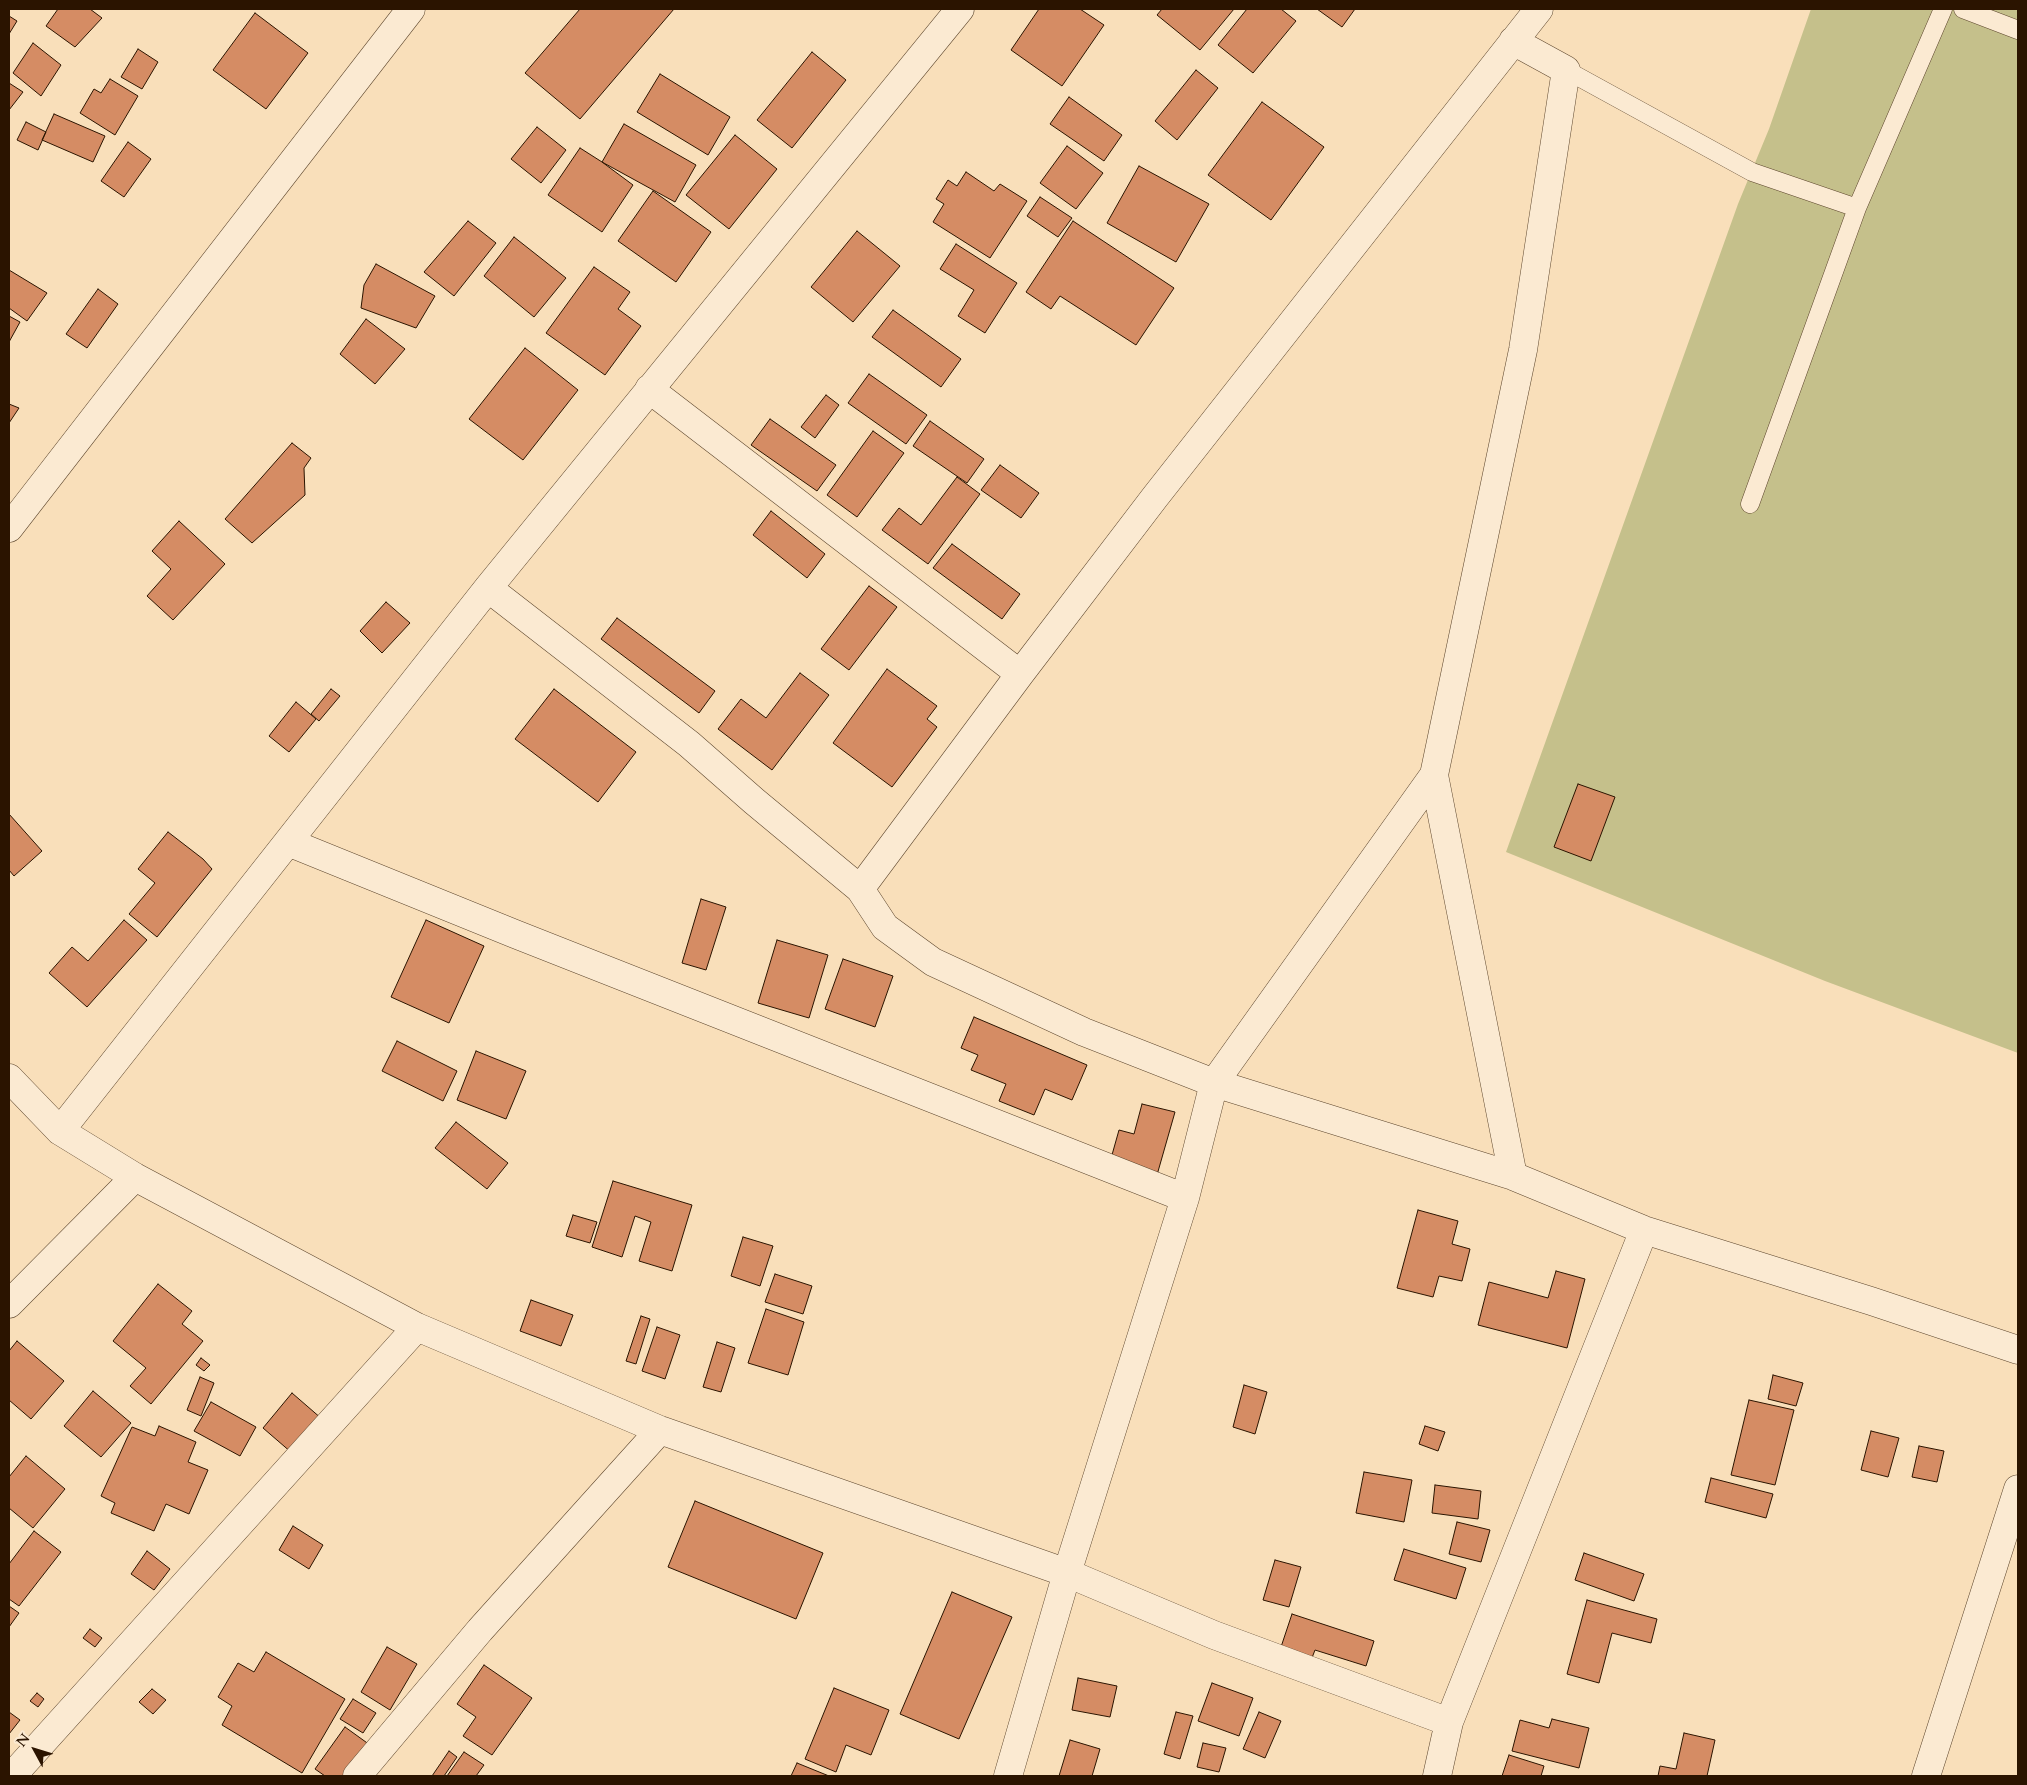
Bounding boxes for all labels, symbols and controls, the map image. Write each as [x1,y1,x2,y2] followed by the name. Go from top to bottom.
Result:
[10,1725,60,1775] north arrow
[12,1730,34,1751] text: N

